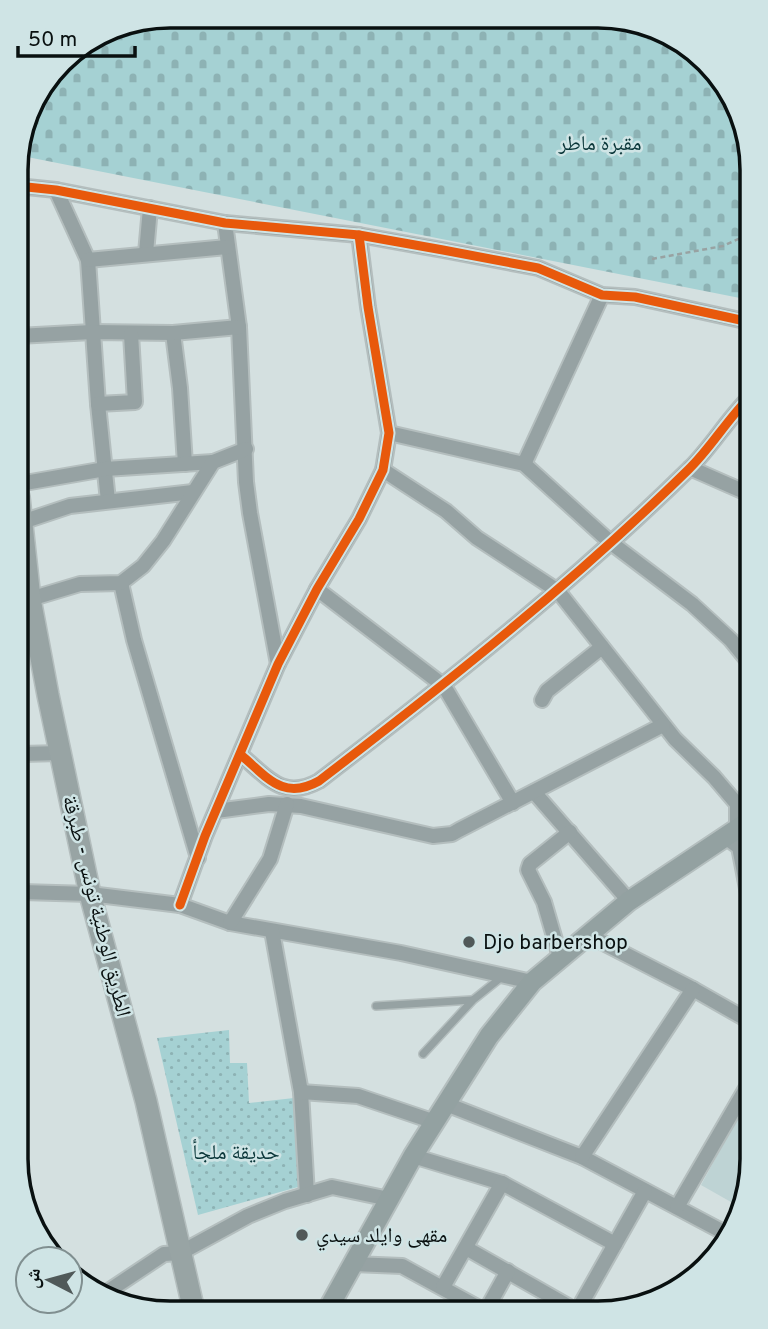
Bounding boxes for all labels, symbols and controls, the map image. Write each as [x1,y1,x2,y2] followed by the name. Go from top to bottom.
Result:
[18,14,135,58] scale bar
[28,27,77,54] text: 50 m
[557,131,642,158] park label: مقبرة ماطر
[55,793,136,1020] street label: الطريق الوطنية تونس - طبرقة
[483,930,628,957] place label: Djo barbershop
[461,934,477,950] marker: Djo barbershop
[192,1139,280,1167] park label: حديقة ملجأ
[316,1223,447,1251] place label: مقهى وايلد سيدي
[294,1227,310,1243] marker: مقهى وايلد سيدي
[14,1245,84,1315] north arrow
[21,1267,47,1290] text: ش

